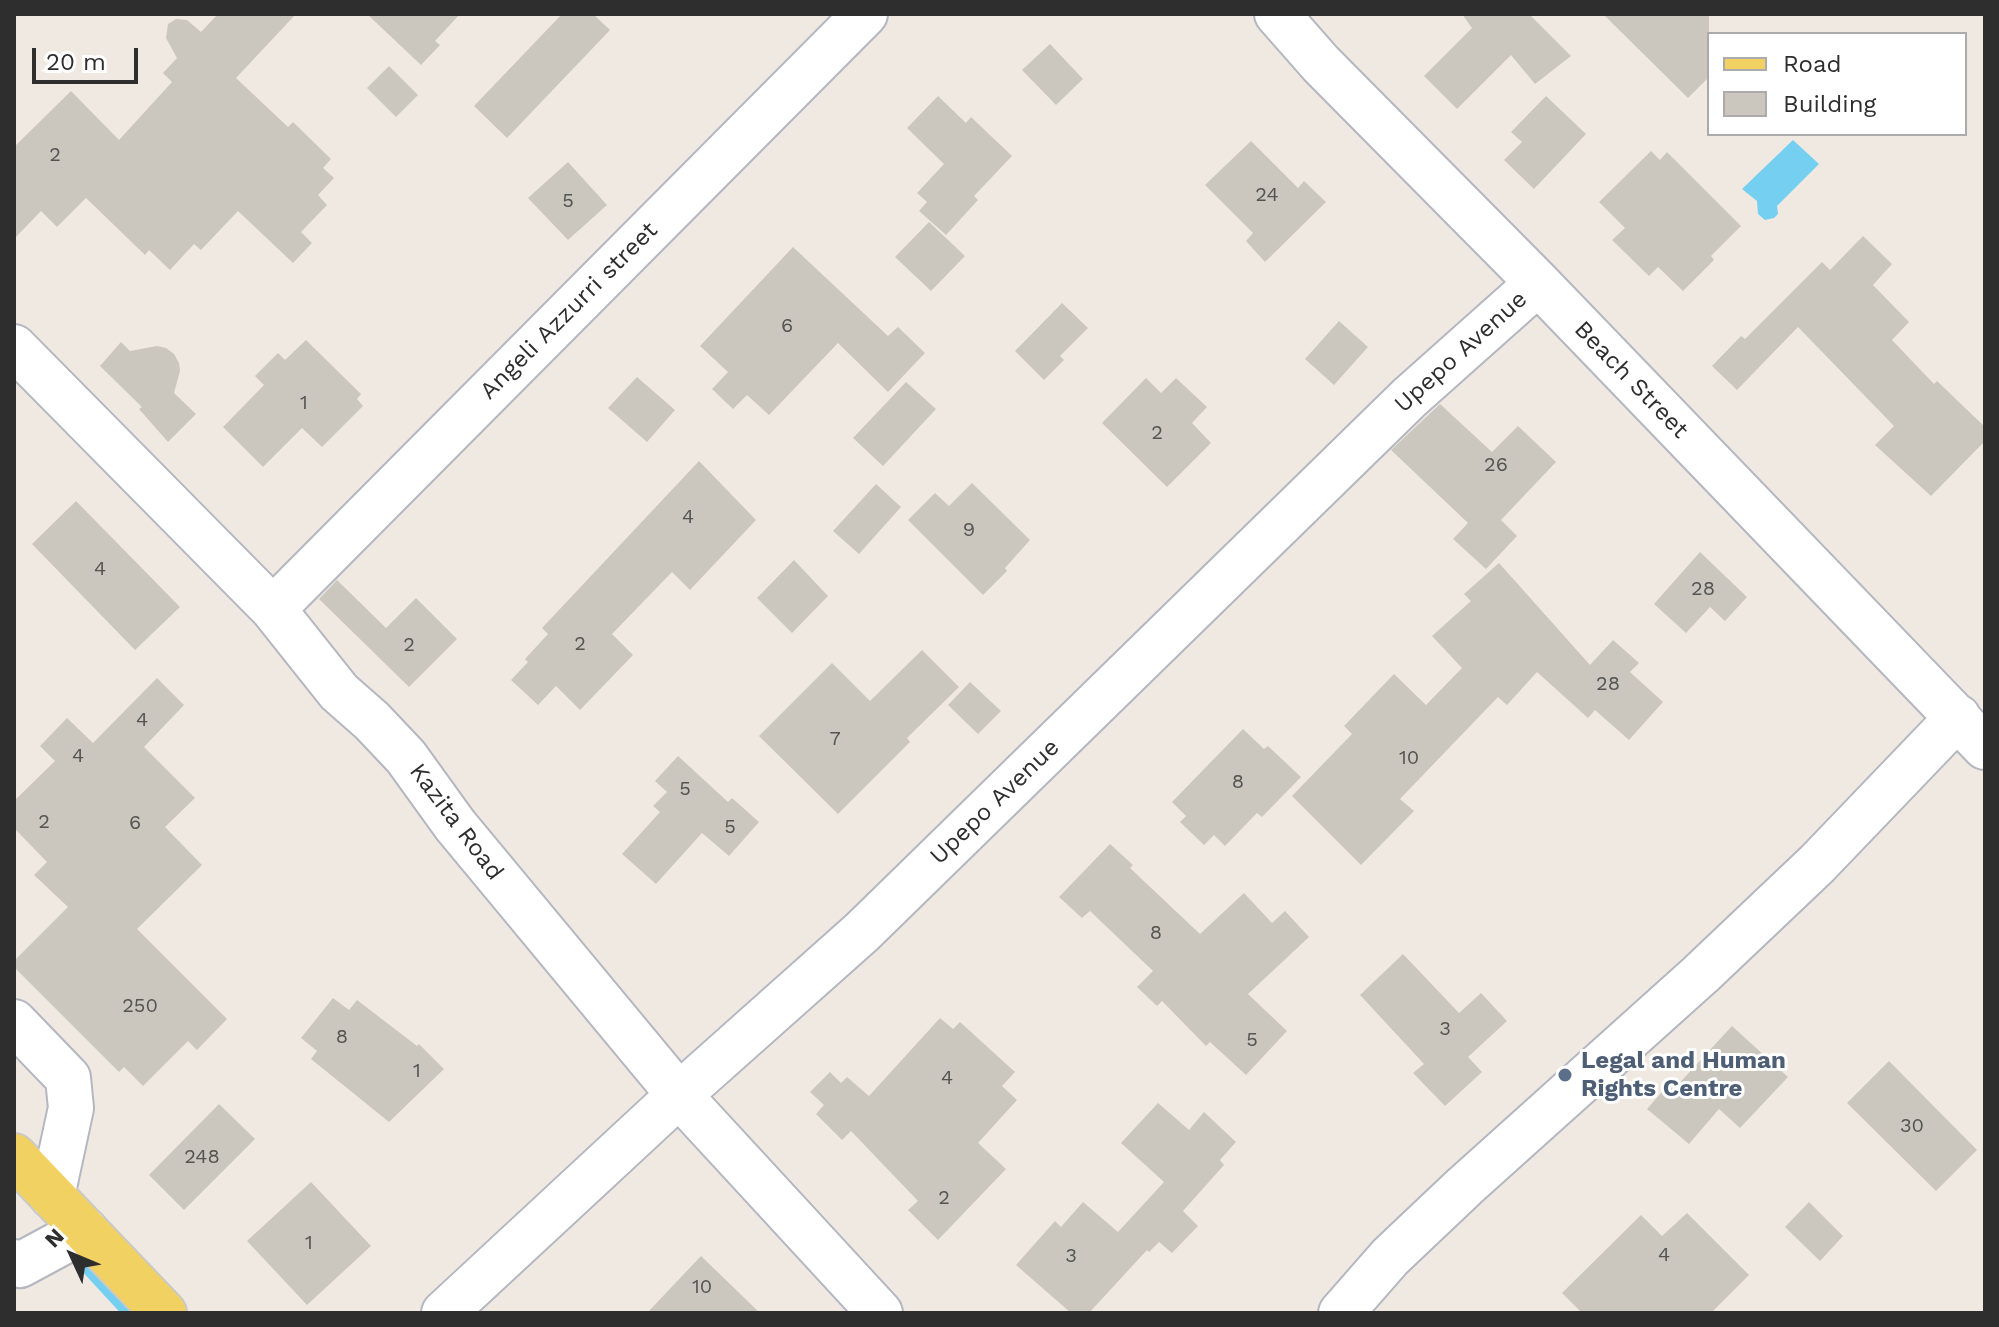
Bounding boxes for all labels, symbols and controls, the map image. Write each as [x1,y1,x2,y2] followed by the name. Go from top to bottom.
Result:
[36,32,142,82] scale bar
[1707,32,1967,136] legend
[46,48,106,76] text: 20 m
[1783,50,1842,78] text: Road
[1783,90,1876,118] text: Building
[49,143,61,167] house number: 2
[1255,183,1279,207] house number: 24
[562,189,574,213] house number: 5
[474,216,664,406] street label: Angeli Azzurri street
[1389,285,1533,419] street label: Upepo Avenue
[781,314,793,338] house number: 6
[1568,315,1694,445] street label: Beach Street
[300,391,308,415] house number: 1
[1151,421,1163,445] house number: 2
[1484,453,1508,477] house number: 26
[682,505,694,529] house number: 4
[963,518,975,542] house number: 9
[94,557,106,581] house number: 4
[1691,577,1715,601] house number: 28
[574,632,586,656] house number: 2
[403,633,415,657] house number: 2
[1596,672,1620,696] house number: 28
[136,708,148,732] house number: 4
[829,727,841,751] house number: 7
[924,733,1066,871] street label: Upepo Avenue
[72,744,84,768] house number: 4
[1399,746,1419,770] house number: 10
[403,758,509,886] street label: Kazita Road
[1232,770,1244,794] house number: 8
[679,777,691,801] house number: 5
[38,810,50,834] house number: 2
[129,811,141,835] house number: 6
[724,815,736,839] house number: 5
[1150,921,1162,945] house number: 8
[122,994,158,1018] house number: 250
[1439,1017,1451,1041] house number: 3
[336,1025,348,1049] house number: 8
[1246,1028,1258,1052] house number: 5
[1581,1047,1786,1103] place label: Legal and Human Rights Centre
[413,1059,421,1083] house number: 1
[941,1066,953,1090] house number: 4
[1556,1066,1574,1084] marker: Legal and Human Rights Centre
[1900,1114,1924,1138] house number: 30
[184,1145,220,1169] house number: 248
[938,1186,950,1210] house number: 2
[32,1215,112,1295] north arrow
[40,1223,69,1253] text: N
[305,1231,313,1255] house number: 1
[1658,1243,1670,1267] house number: 4
[1065,1244,1077,1268] house number: 3
[692,1275,712,1299] house number: 10

